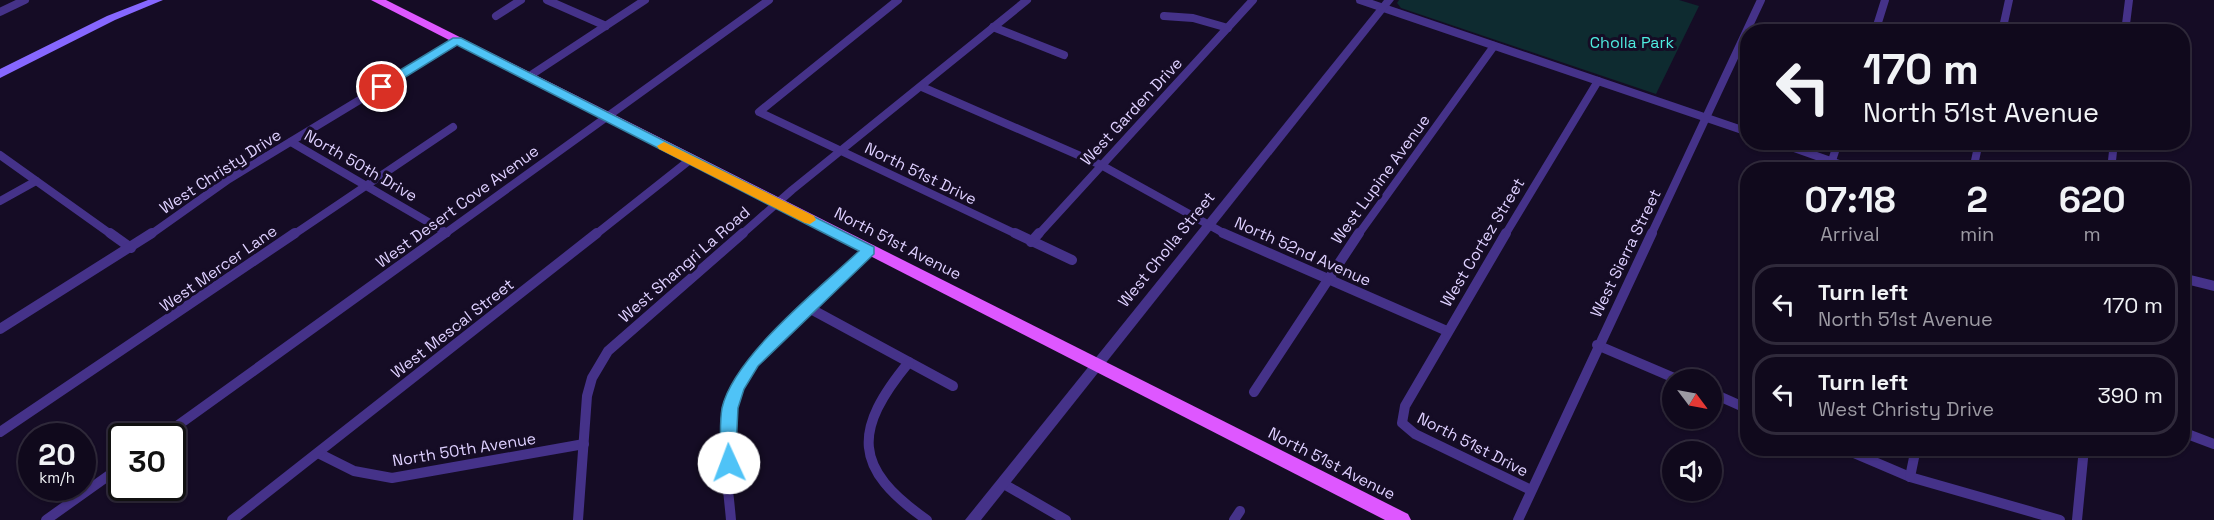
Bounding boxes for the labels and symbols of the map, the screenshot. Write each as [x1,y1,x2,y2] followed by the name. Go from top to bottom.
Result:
[1590,32,1675,53] park label: Cholla Park
[1076,53,1187,170] street label: West Garden Drive
[356,61,407,112] pin
[1326,110,1435,248] street label: West Lupine Avenue
[155,124,285,219] street label: West Christy Drive
[300,125,421,206] street label: North 50th Drive
[861,137,980,210] street label: North 51st Drive
[372,140,543,273] street label: West Desert Cove Avenue
[1436,174,1529,311] street label: West Cortez Street
[1585,186,1666,321] street label: West Sierra Street
[1113,187,1220,311] street label: West Cholla Street
[614,202,754,327] street label: West Shangri La Road
[831,202,965,285] street label: North 51st Avenue
[1231,212,1374,291] street label: North 52nd Avenue
[156,220,281,317] street label: West Mercer Lane
[387,274,518,383] street label: West Mescal Street
[1662,369,1722,429] north arrow
[1414,407,1532,481] street label: North 51st Drive
[1265,422,1399,505] street label: North 51st Avenue
[108,423,186,501] speed limit sign: 30
[391,428,537,471] street label: North 50th Avenue
[697,431,761,495] position arrow

